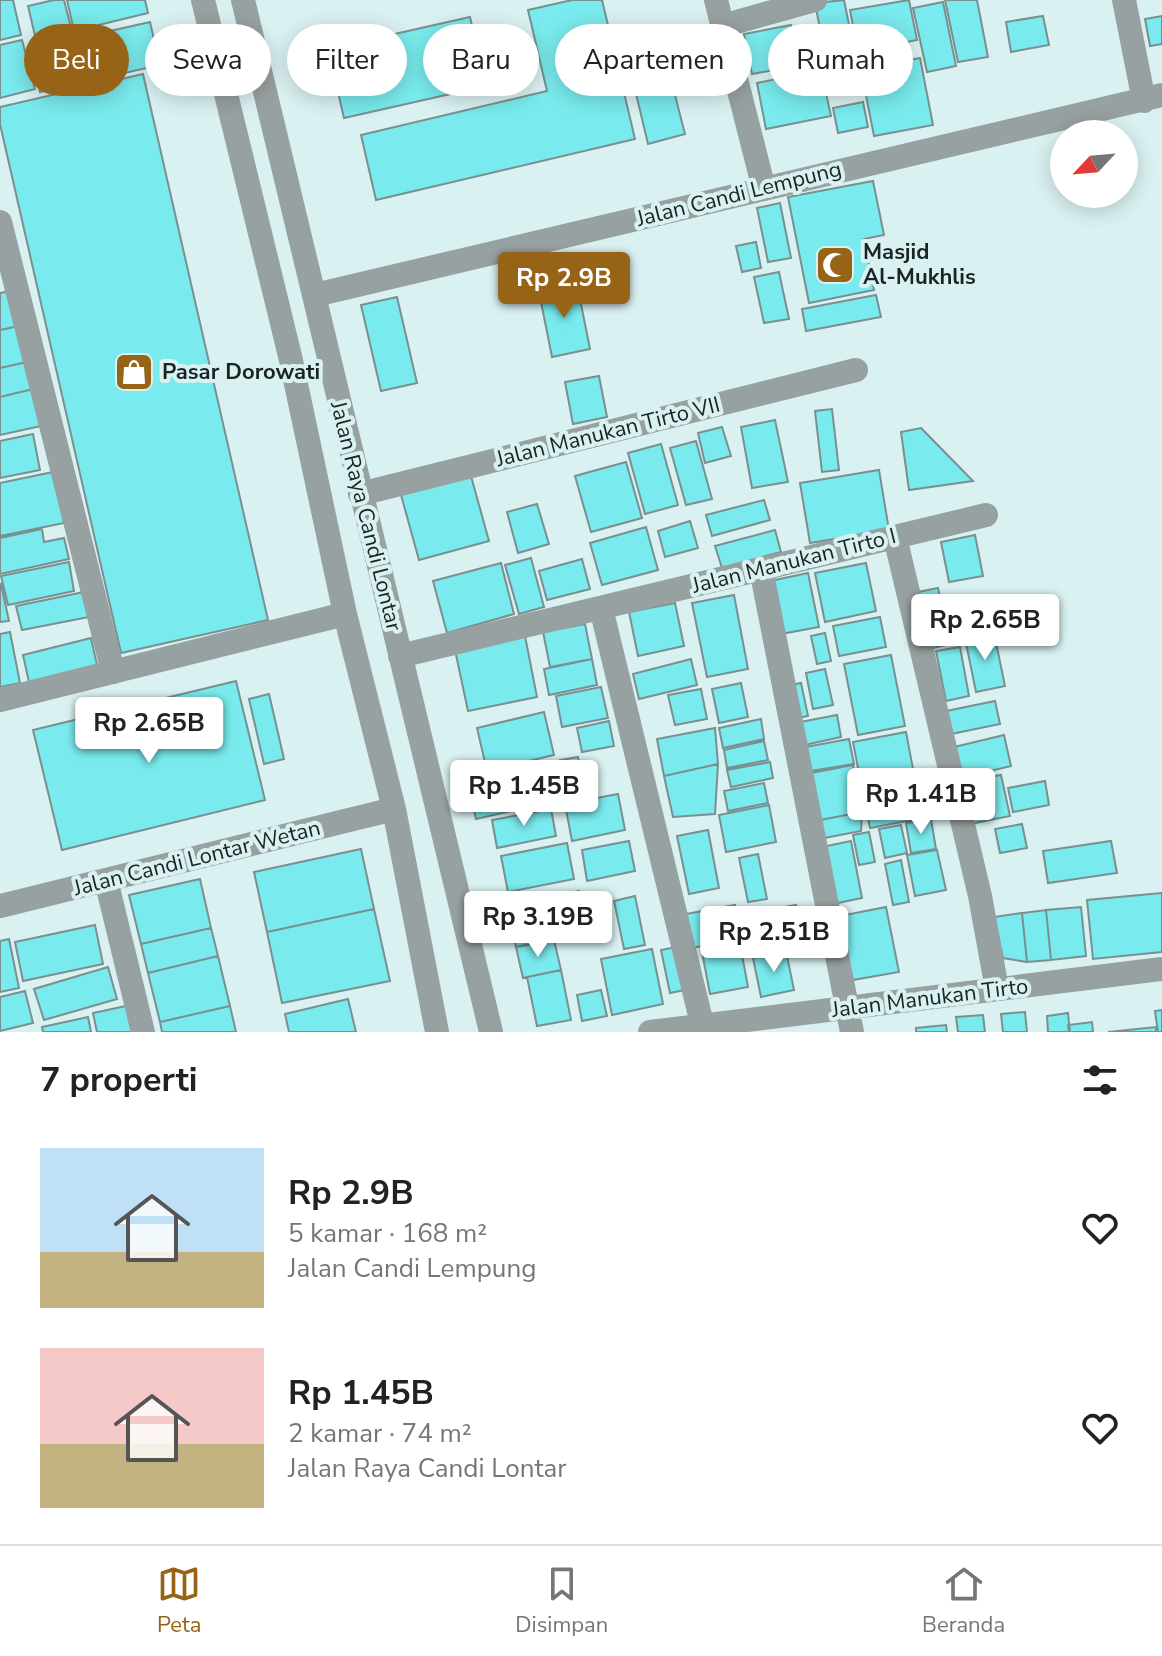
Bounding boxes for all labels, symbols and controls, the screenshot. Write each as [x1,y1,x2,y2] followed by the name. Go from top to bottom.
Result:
[24,24,129,96] chip: Beli
[145,24,271,96] chip: Sewa
[287,24,407,96] chip: Filter
[423,24,539,96] chip: Baru
[555,24,752,96] chip: Apartemen
[768,24,913,96] chip: Rumah
[1050,120,1138,208] north arrow
[1050,120,1138,208] map controls
[632,154,845,234] street label: Jalan Candi Lempung
[863,237,976,292] place label: Masjid Al-Mukhlis
[814,244,856,286] mosque icon: Masjid Al-Mukhlis
[490,252,638,320] pin: Rp 2.9B
[516,260,612,295] text: Rp 2.9B
[113,351,155,393] shop icon: Pasar Dorowati
[162,357,320,387] place label: Pasar Dorowati
[492,390,723,475] street label: Jalan Manukan Tirto VII
[323,397,409,634] street label: Jalan Raya Candi Lontar
[688,521,899,601] street label: Jalan Manukan Tirto I
[902,594,1068,662] pin: Rp 2.65B
[929,602,1041,637] text: Rp 2.65B
[66,697,232,765] pin: Rp 2.65B
[93,705,205,740] text: Rp 2.65B
[441,760,607,828] pin: Rp 1.45B
[468,768,580,803] text: Rp 1.45B
[838,768,1004,836] pin: Rp 1.41B
[865,776,977,811] text: Rp 1.41B
[70,813,323,903] street label: Jalan Candi Lontar Wetan
[455,891,621,959] pin: Rp 3.19B
[482,899,594,934] text: Rp 3.19B
[691,906,857,974] pin: Rp 2.51B
[718,914,830,949] text: Rp 2.51B
[829,971,1030,1025] street label: Jalan Manukan Tirto
[40,1057,197,1103] text: 7 properti
[1078,1058,1122,1102] icon: filters
[288,1170,414,1216] text: Rp 2.9B
[104,1180,200,1276] icon: home
[1078,1206,1122,1250] icon: heart
[288,1216,487,1251] text: 5 kamar · 168 m²
[288,1251,536,1286] text: Jalan Candi Lempung
[288,1370,434,1416] text: Rp 1.45B
[104,1380,200,1476] icon: home
[1078,1406,1122,1450] icon: heart
[288,1416,472,1451] text: 2 kamar · 74 m²
[288,1451,567,1486] text: Jalan Raya Candi Lontar
[157,1562,201,1640] tab: Peta
[515,1562,608,1640] tab: Disimpan
[922,1562,1005,1640] tab: Beranda

